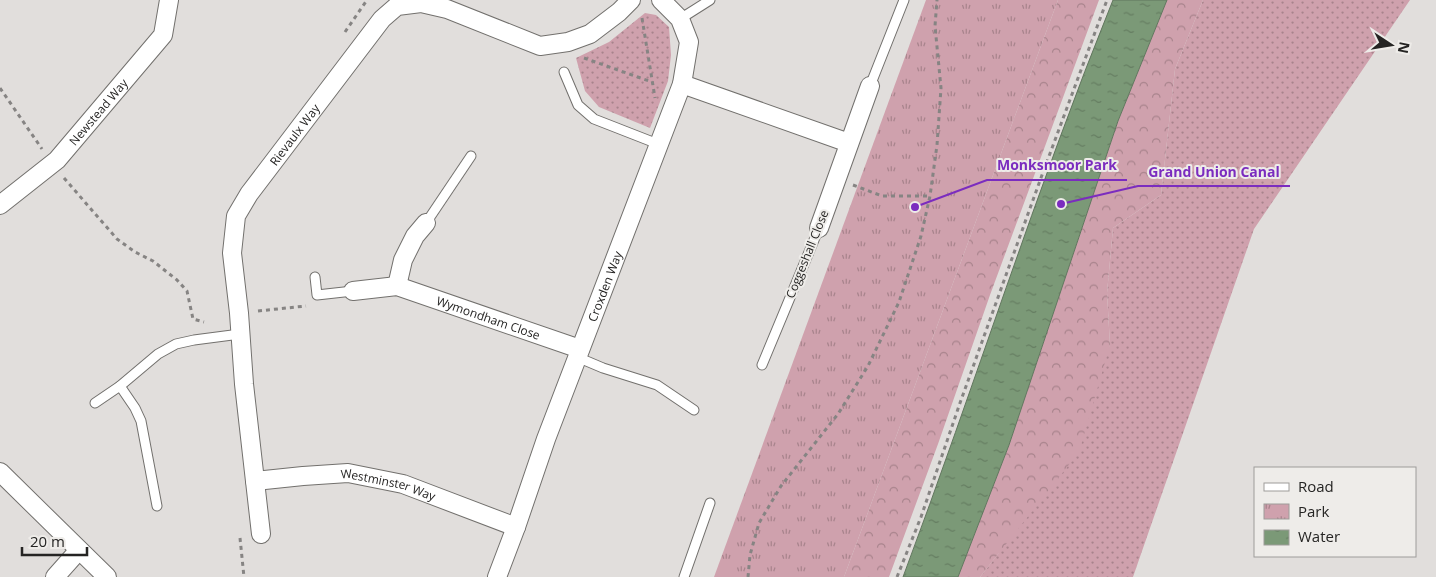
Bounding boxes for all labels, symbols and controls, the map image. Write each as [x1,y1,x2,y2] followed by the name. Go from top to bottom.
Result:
[1366,20,1416,70] north arrow
[1394,40,1415,55] text: N
[65,74,132,149] street label: Newstead Way
[265,99,324,169] street label: Rievaulx Way
[987,151,1127,180] callout: Monksmoor Park
[997,155,1117,174] text: Monksmoor Park
[1138,157,1290,186] callout: Grand Union Canal
[1148,162,1280,181] text: Grand Union Canal
[782,207,833,301] street label: Coggeshall Close
[583,248,626,324] street label: Croxden Way
[434,292,543,343] street label: Wymondham Close
[340,464,439,505] street label: Westminster Way
[1254,467,1416,557] legend
[1298,476,1334,496] text: Road
[1298,501,1329,521] text: Park
[22,524,88,556] scale bar
[1298,526,1340,546] text: Water
[30,531,65,551] text: 20 m

